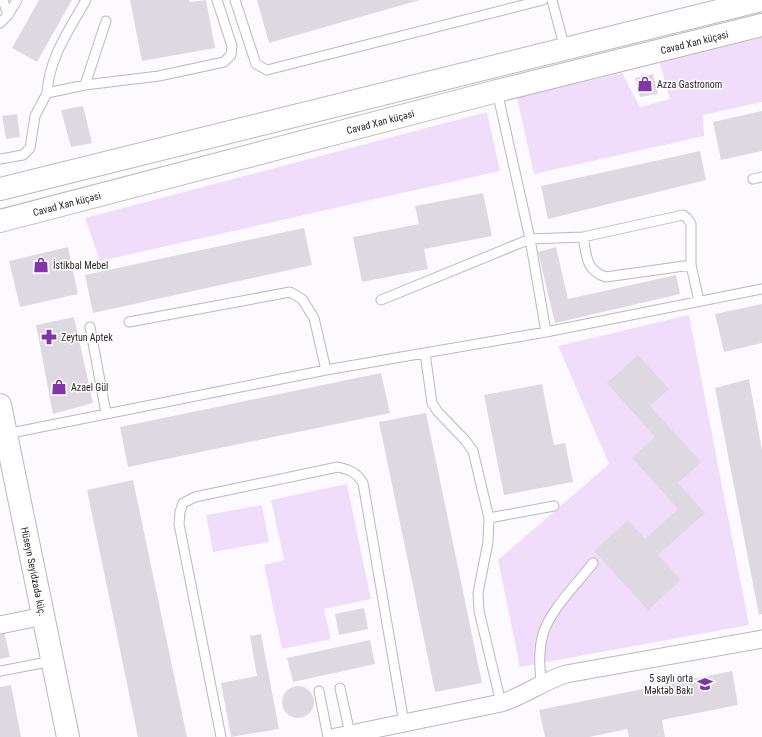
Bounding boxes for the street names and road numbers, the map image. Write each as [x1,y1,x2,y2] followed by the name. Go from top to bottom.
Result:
[659,28,729,56] street label: Cavad Xan küçəsi
[345,107,415,136] street label: Cavad Xan küçəsi
[32,189,102,218] street label: Cavad Xan küçəsi
[20,526,49,617] street label: Hüseyn Seyidzadə küç.

